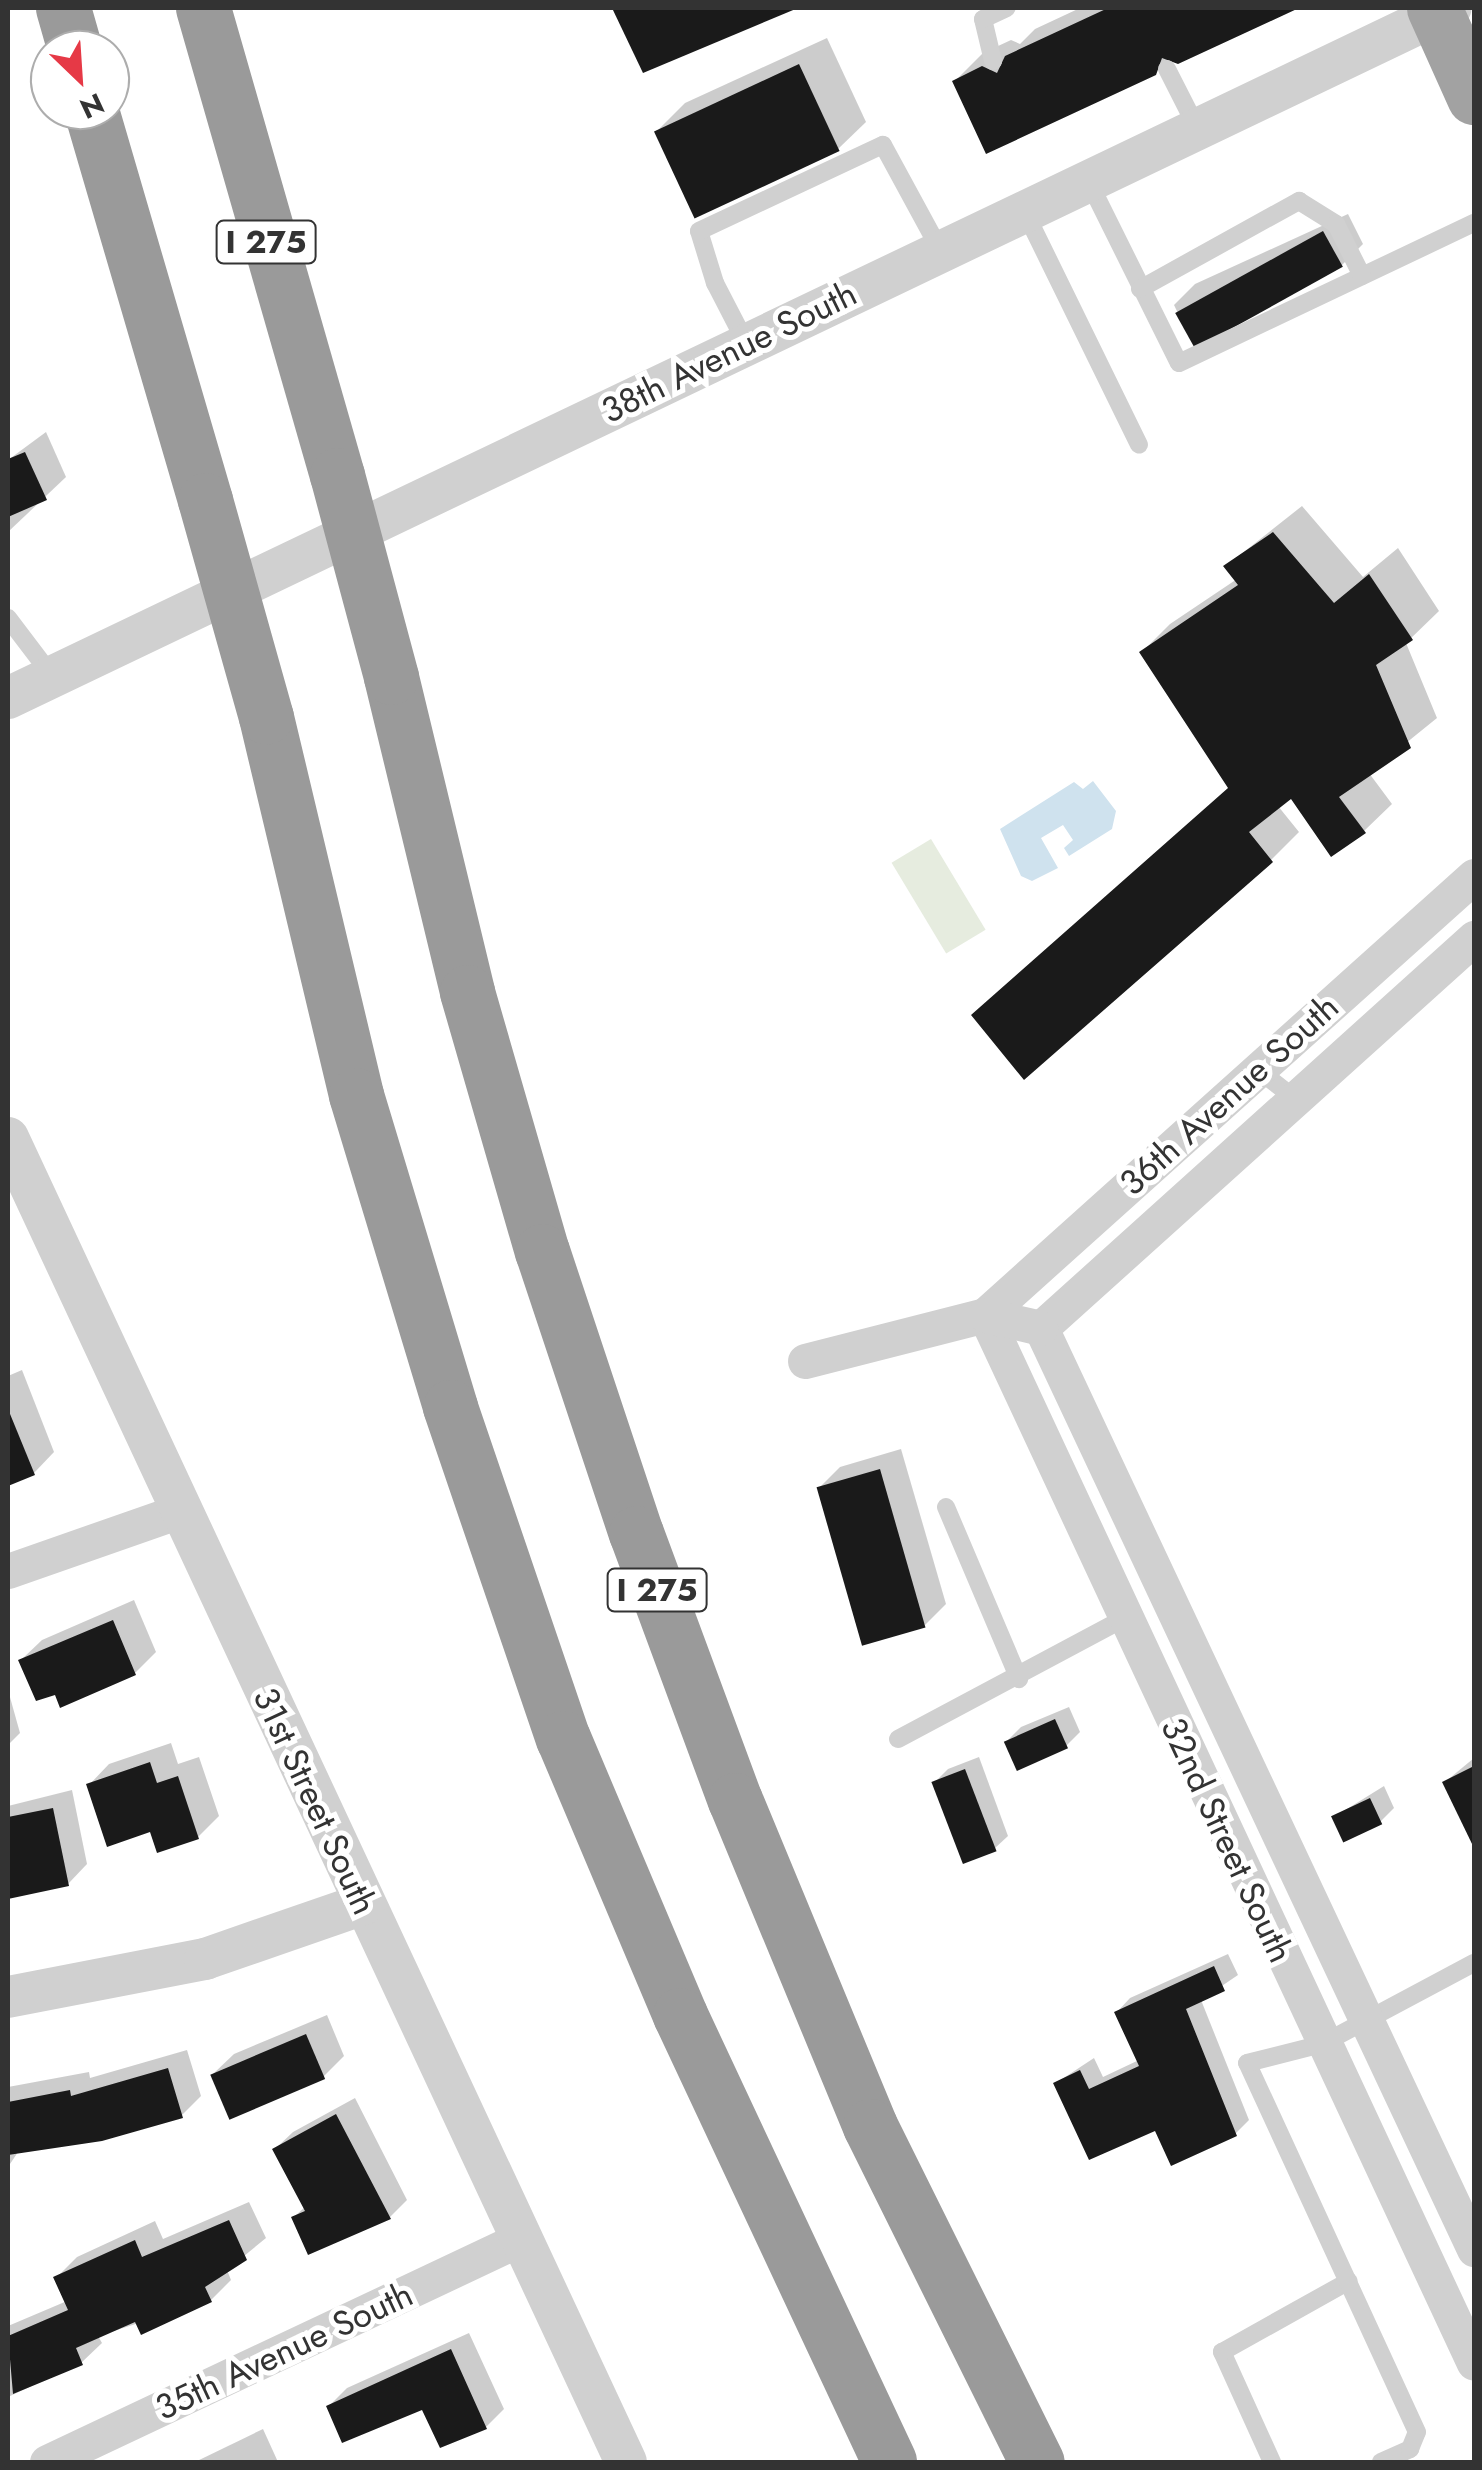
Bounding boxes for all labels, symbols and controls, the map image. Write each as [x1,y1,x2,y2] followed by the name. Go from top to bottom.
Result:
[30,30,130,130] north arrow
[73,83,111,129] text: N
[214,215,318,269] road number: I 275
[595,272,863,432] street label: 38th Avenue South
[1111,986,1347,1204] street label: 36th Avenue South
[604,1563,710,1617] road number: I 275
[244,1681,386,1921] street label: 31st Street South
[1152,1711,1302,1969] street label: 32nd Street South
[149,2273,419,2429] street label: 35th Avenue South

